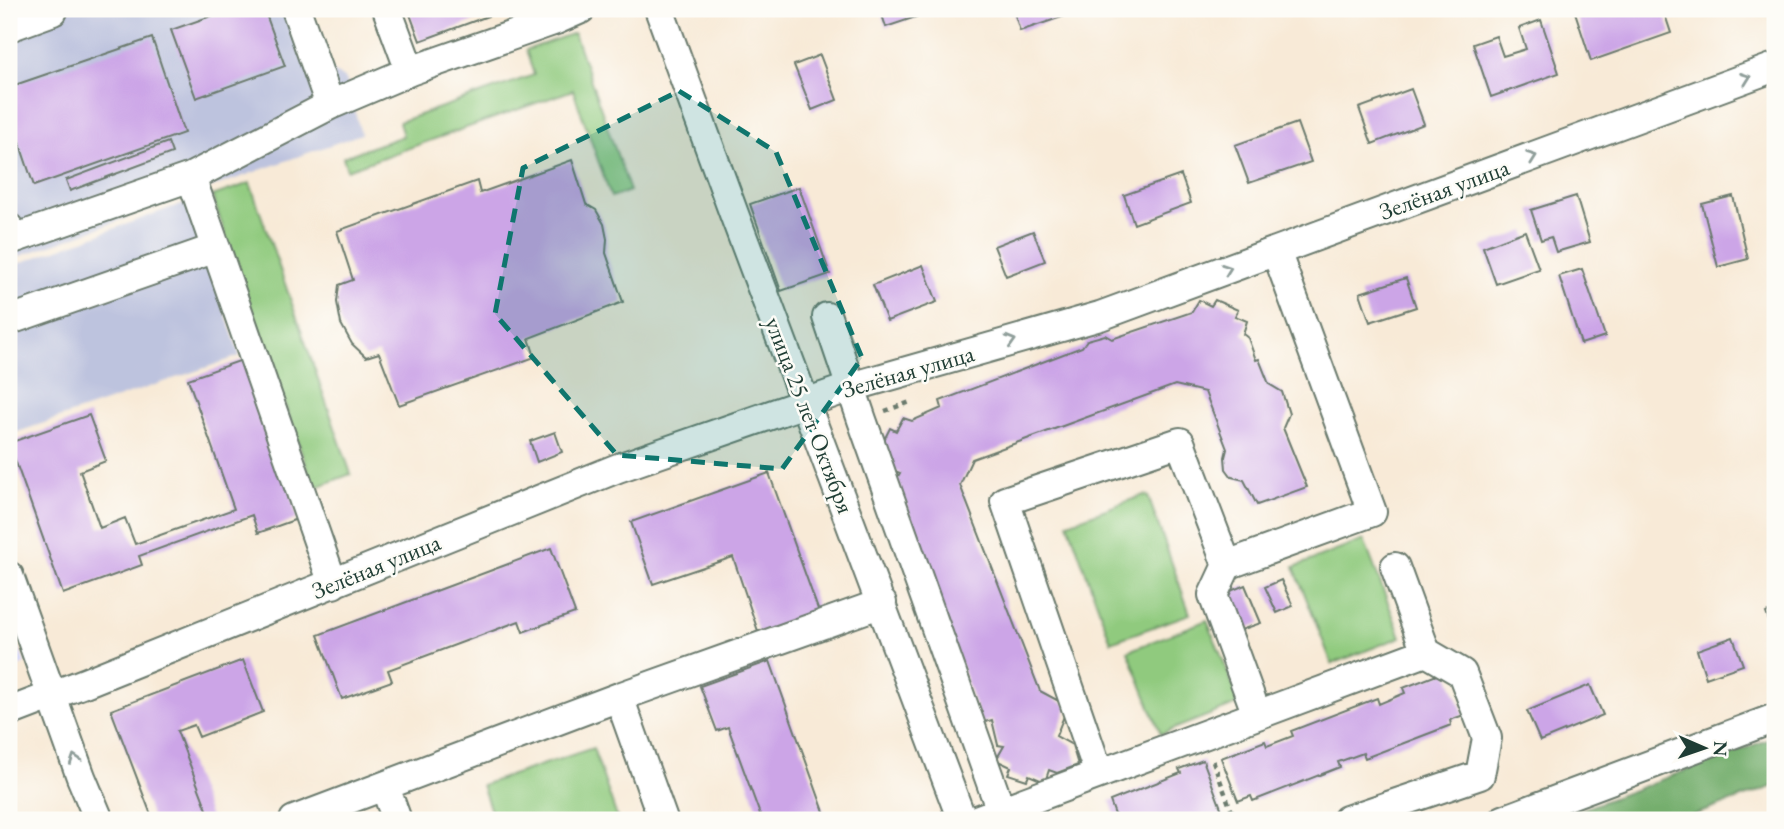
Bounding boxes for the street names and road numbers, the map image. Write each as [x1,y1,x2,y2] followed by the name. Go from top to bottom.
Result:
[1375,151,1514,227] street label: Зелёная улица
[758,312,862,518] street label: улица 25 лет Октября
[838,337,978,405] street label: Зелёная улица
[307,526,445,606] street label: Зелёная улица

